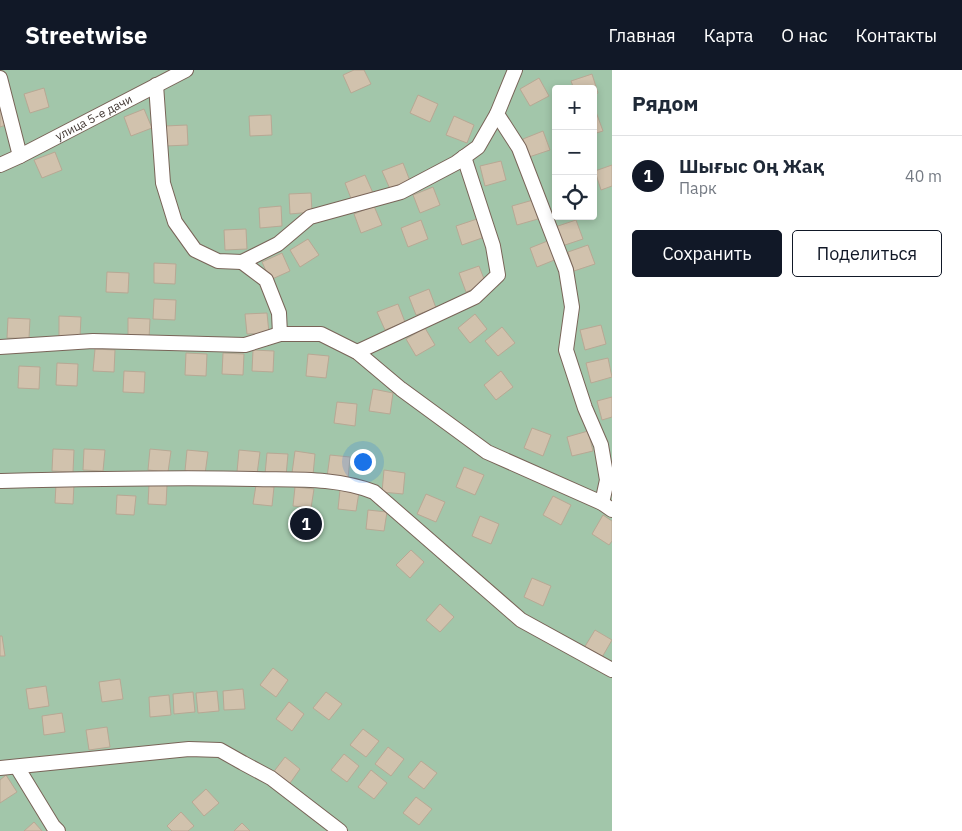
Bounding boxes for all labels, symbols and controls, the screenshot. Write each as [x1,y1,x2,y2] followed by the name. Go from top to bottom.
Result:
[25,19,147,51] text: Streetwise
[608,24,676,47] text: Главная
[704,24,753,47] text: Карта
[781,24,828,47] text: О нас
[856,24,937,47] text: Контакты
[552,85,597,220] map controls
[552,85,597,130] button: +
[632,89,699,117] text: Рядом
[52,91,135,143] street label: улица 5-е дачи
[552,130,597,175] button: −
[679,154,824,178] text: Шығыс Оң Жақ
[643,166,653,186] text: 1
[905,166,942,186] text: 40 m
[552,175,597,220] button: locate
[679,178,717,198] text: Парк
[632,230,782,277] button: Сохранить
[792,230,942,277] button: Поделиться
[350,449,376,475] your location
[290,505,322,543] pin: 1

